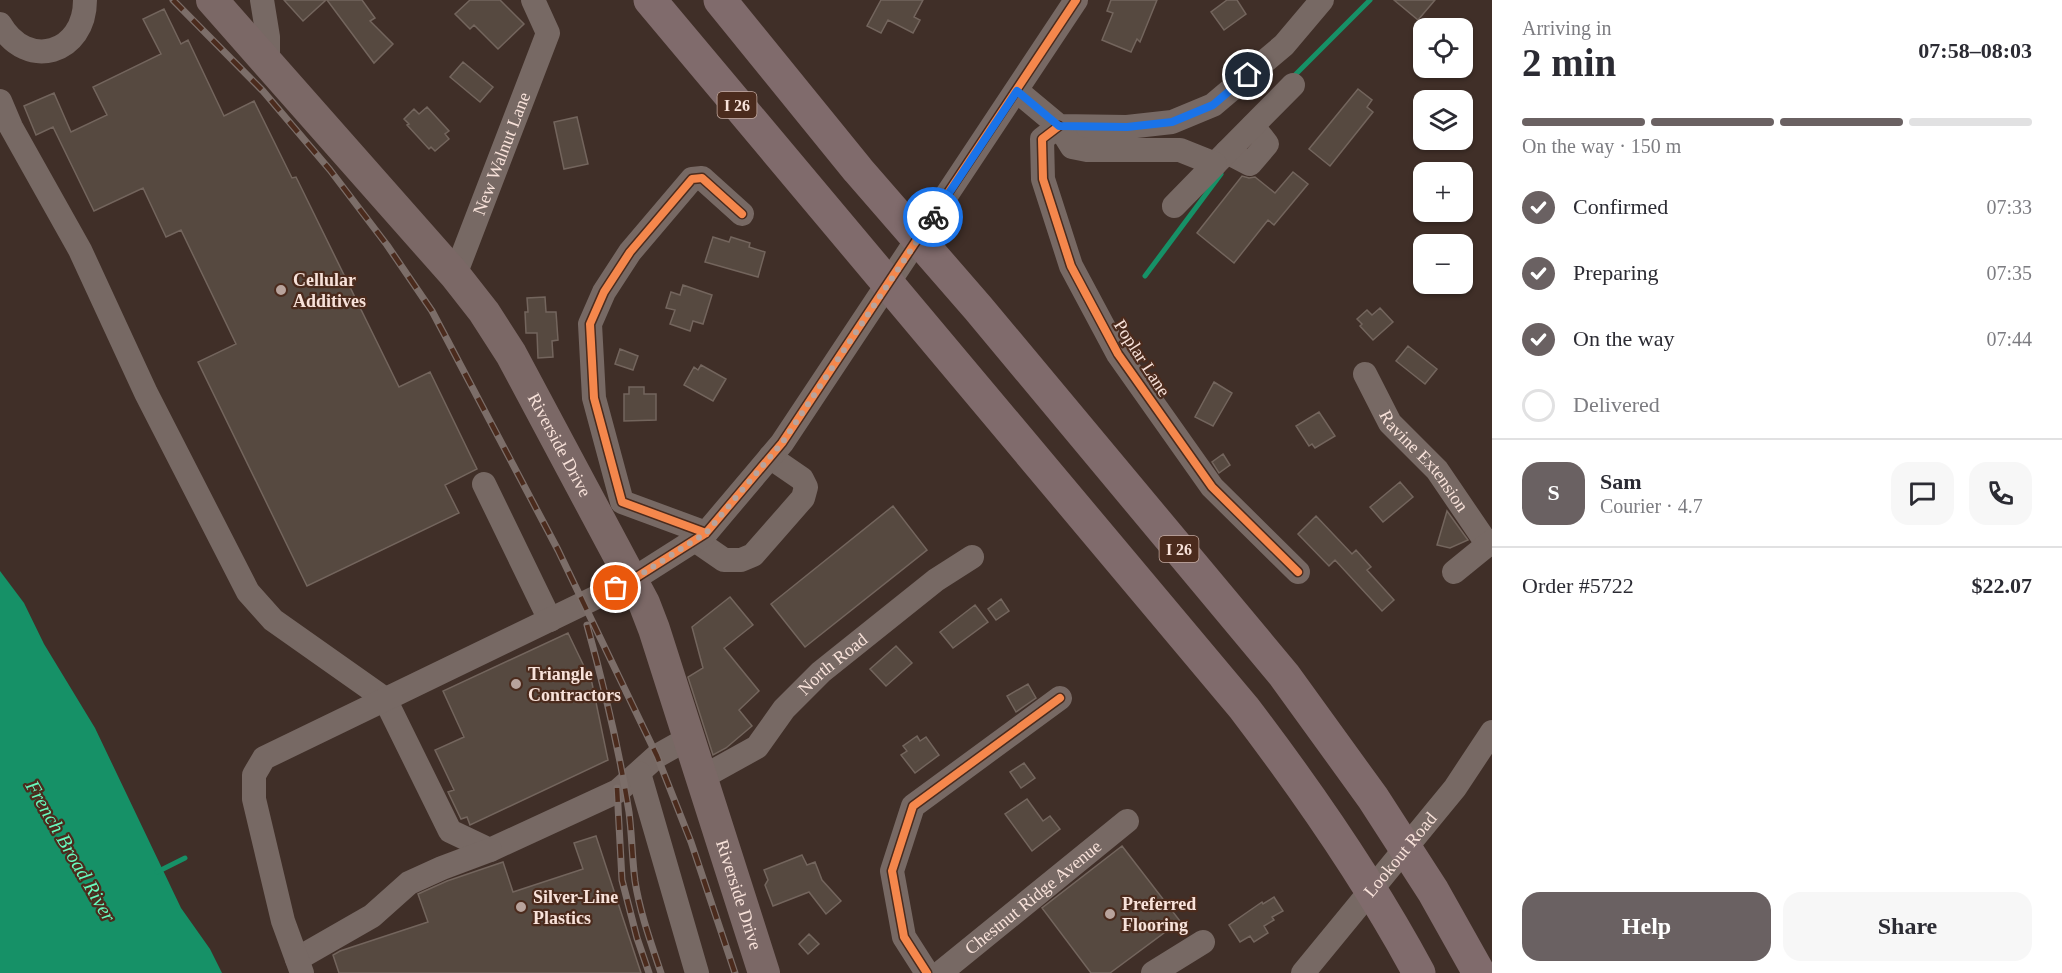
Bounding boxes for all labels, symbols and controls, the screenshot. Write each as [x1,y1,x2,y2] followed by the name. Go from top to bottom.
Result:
[1522,17,1611,39] text: Arriving in
[1413,18,1473,294] map controls
[1413,18,1473,78] button: locate
[1918,38,2032,63] text: 07:58–08:03
[1522,41,1616,84] text: 2 min
[1222,49,1273,100] pin
[1231,58,1264,91] icon: home
[469,89,534,218] street label: New Walnut Lane
[1413,90,1473,150] button: layers
[718,92,756,118] road number: I 26
[1522,135,1681,157] text: On the way · 150 m
[1413,162,1473,222] button: +
[903,187,963,247] courier
[1522,191,1555,224] icon: check
[1573,194,1668,219] text: Confirmed
[1986,196,2032,218] text: 07:33
[917,201,950,234] icon: bike
[1413,234,1473,294] button: −
[1522,257,1555,290] icon: check
[1573,260,1659,285] text: Preparing
[1986,262,2032,284] text: 07:35
[293,270,366,311] place label: Cellular Additives
[274,283,288,297] marker: Cellular Additives
[1110,316,1174,400] street label: Poplar Lane
[1522,323,1555,356] icon: check
[1573,326,1674,351] text: On the way
[1986,328,2032,350] text: 07:44
[524,390,595,500] street label: Riverside Drive
[1573,392,1660,417] text: Delivered
[1375,407,1472,516] street label: Ravine Extension
[1891,462,1954,525] button: chat
[1969,462,2032,525] button: phone
[1600,469,1642,494] text: Sam
[1547,480,1560,505] text: S
[1600,495,1703,517] text: Courier · 4.7
[1160,536,1198,562] road number: I 26
[590,562,641,613] pin
[599,571,632,604] icon: bag
[1522,573,1634,598] text: Order #5722
[1972,573,2032,598] text: $22.07
[794,629,871,699] street label: North Road
[528,664,621,705] place label: Triangle Contractors
[509,677,523,691] marker: Triangle Contractors
[21,776,121,926] water label: French Broad River
[1360,808,1441,901] street label: Lookout Road
[961,836,1105,959] street label: Chestnut Ridge Avenue
[712,837,766,952] street label: Riverside Drive
[533,887,618,928] place label: Silver-Line Plastics
[1522,892,1771,961] button: Help
[1783,892,2032,961] button: Share
[1122,894,1196,935] place label: Preferred Flooring
[514,900,528,914] marker: Silver-Line Plastics
[1103,907,1117,921] marker: Preferred Flooring

